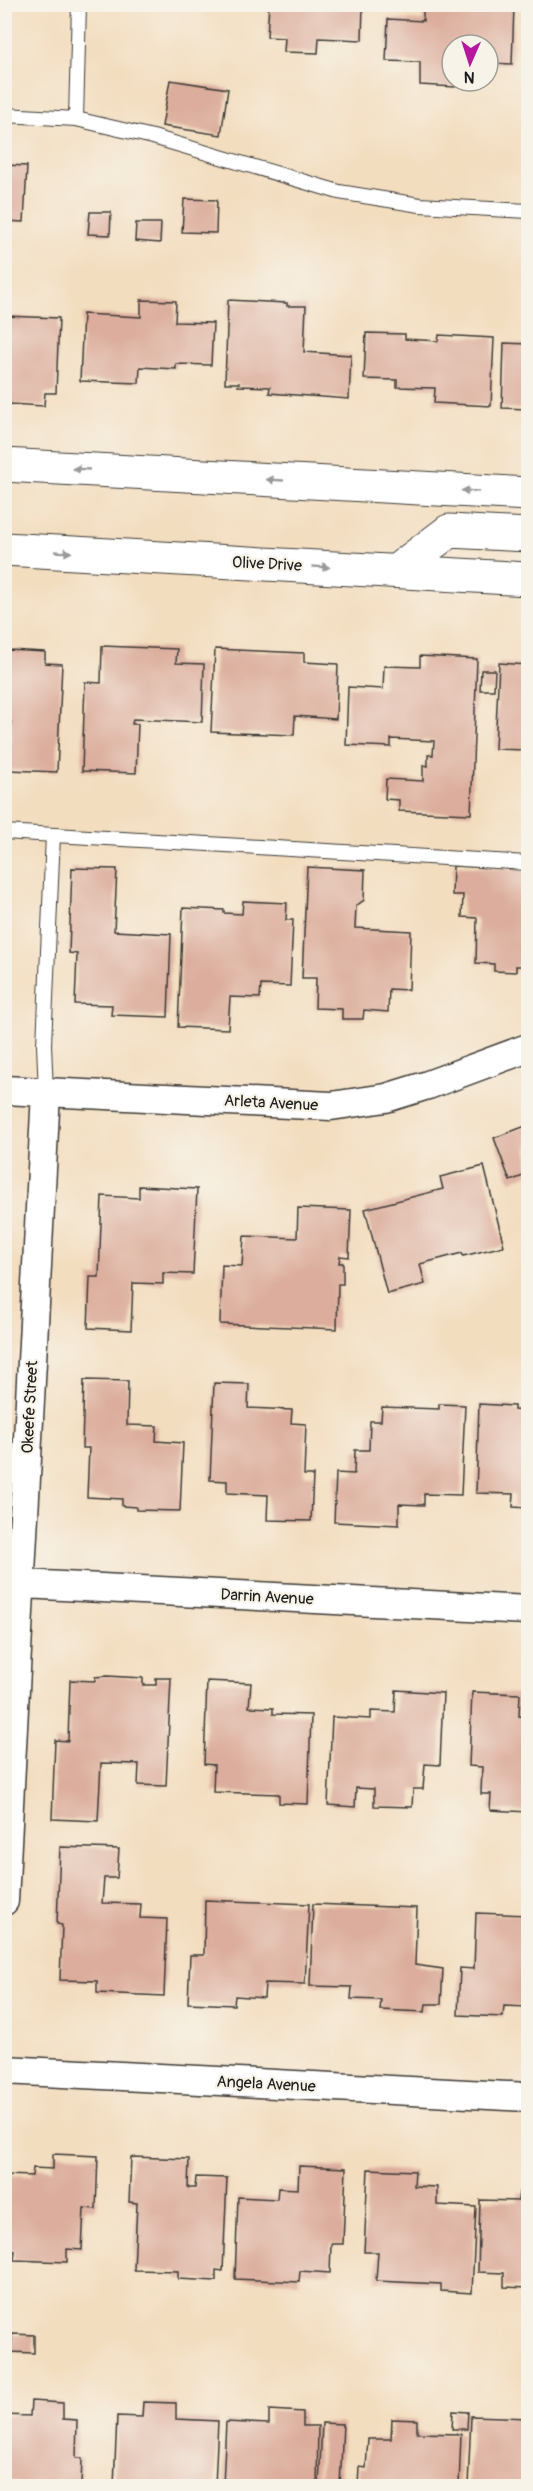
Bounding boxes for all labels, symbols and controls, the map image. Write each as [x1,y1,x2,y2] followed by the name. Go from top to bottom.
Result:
[440,33,500,93] north arrow
[463,67,475,87] text: N
[71,465,90,474] one-way arrow
[266,475,285,484] one-way arrow
[461,486,480,495] one-way arrow
[53,548,72,557] one-way arrow
[232,552,303,576] street label: Olive Drive
[311,562,330,572] one-way arrow
[223,1091,319,1115] street label: Arleta Avenue
[18,1360,42,1454] street label: Okeefe Street
[220,1585,314,1609] street label: Darrin Avenue
[216,2071,316,2097] street label: Angela Avenue

